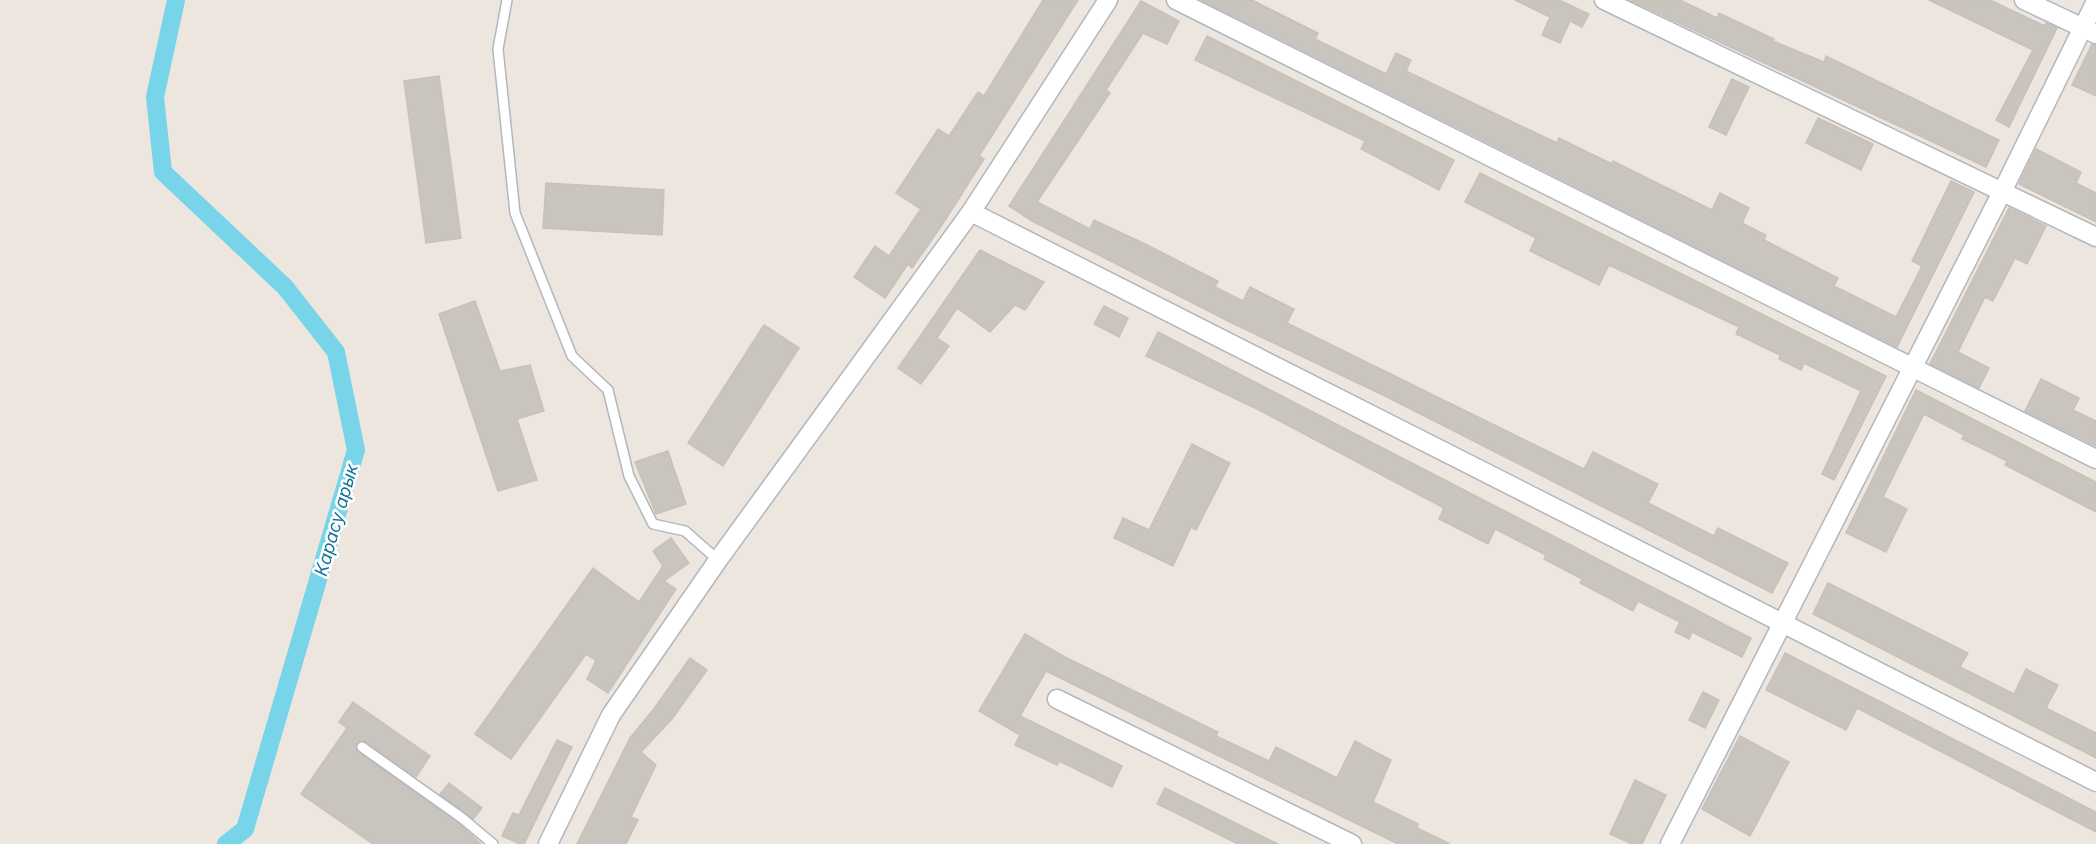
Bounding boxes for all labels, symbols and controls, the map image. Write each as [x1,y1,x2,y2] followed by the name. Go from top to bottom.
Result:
[310,460,362,578] water label: Карасу арык

